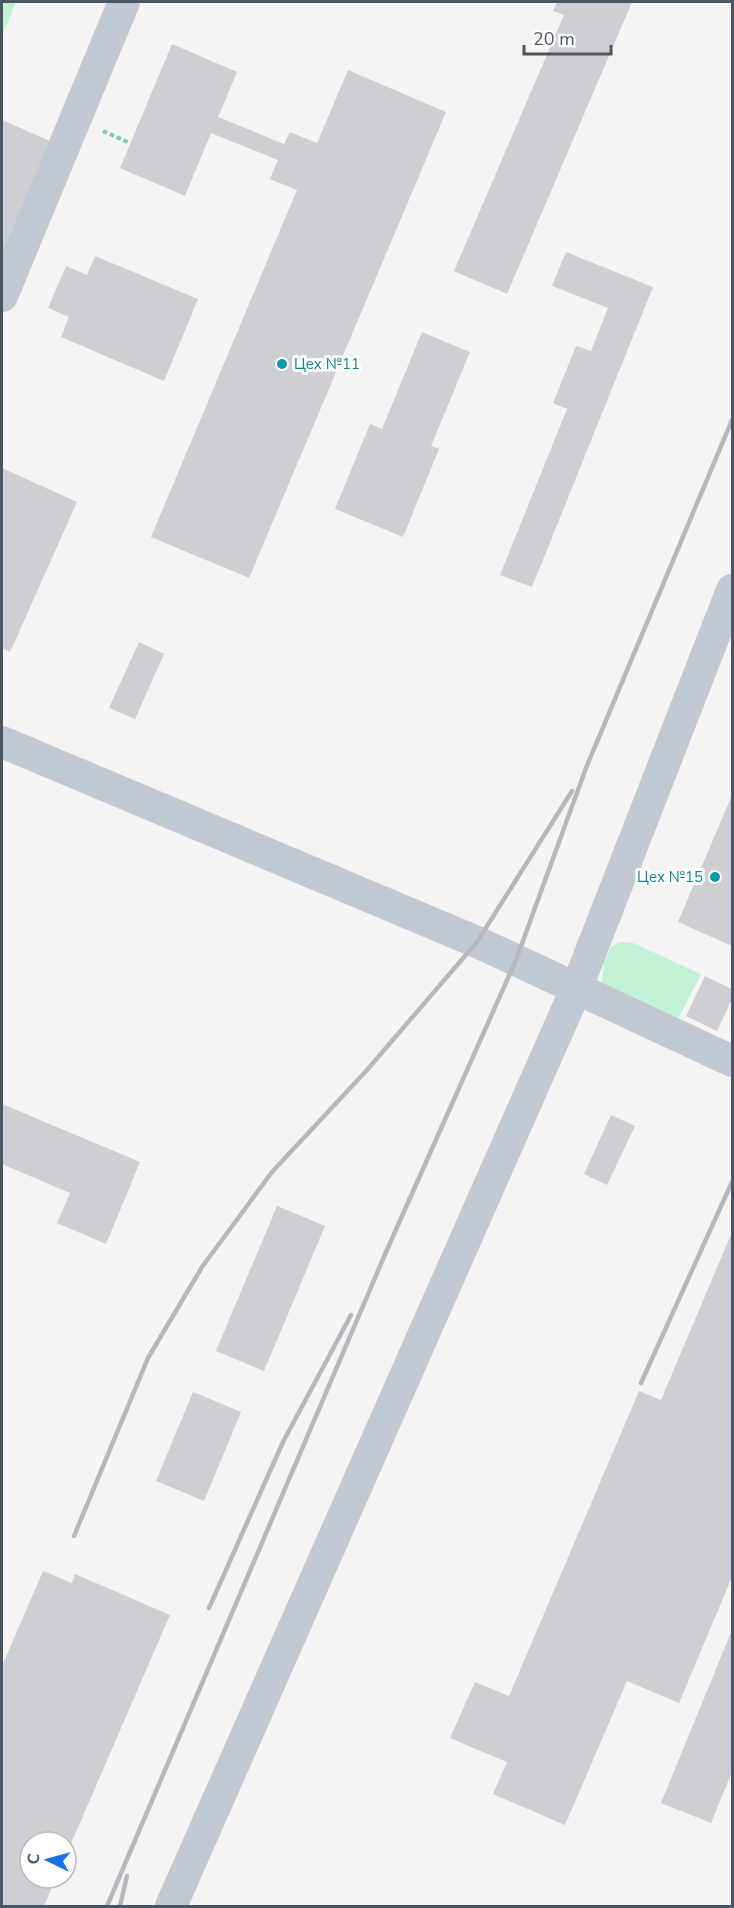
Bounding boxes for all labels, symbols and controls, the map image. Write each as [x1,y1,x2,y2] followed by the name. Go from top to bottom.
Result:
[524,18,611,56] scale bar
[533,27,575,51] text: 20 m
[294,354,360,374] place label: Цех №11
[275,357,289,371] marker: Цех №11
[637,867,703,887] place label: Цех №15
[708,870,722,884] marker: Цех №15
[18,1830,78,1890] north arrow
[23,1852,45,1865] text: С

